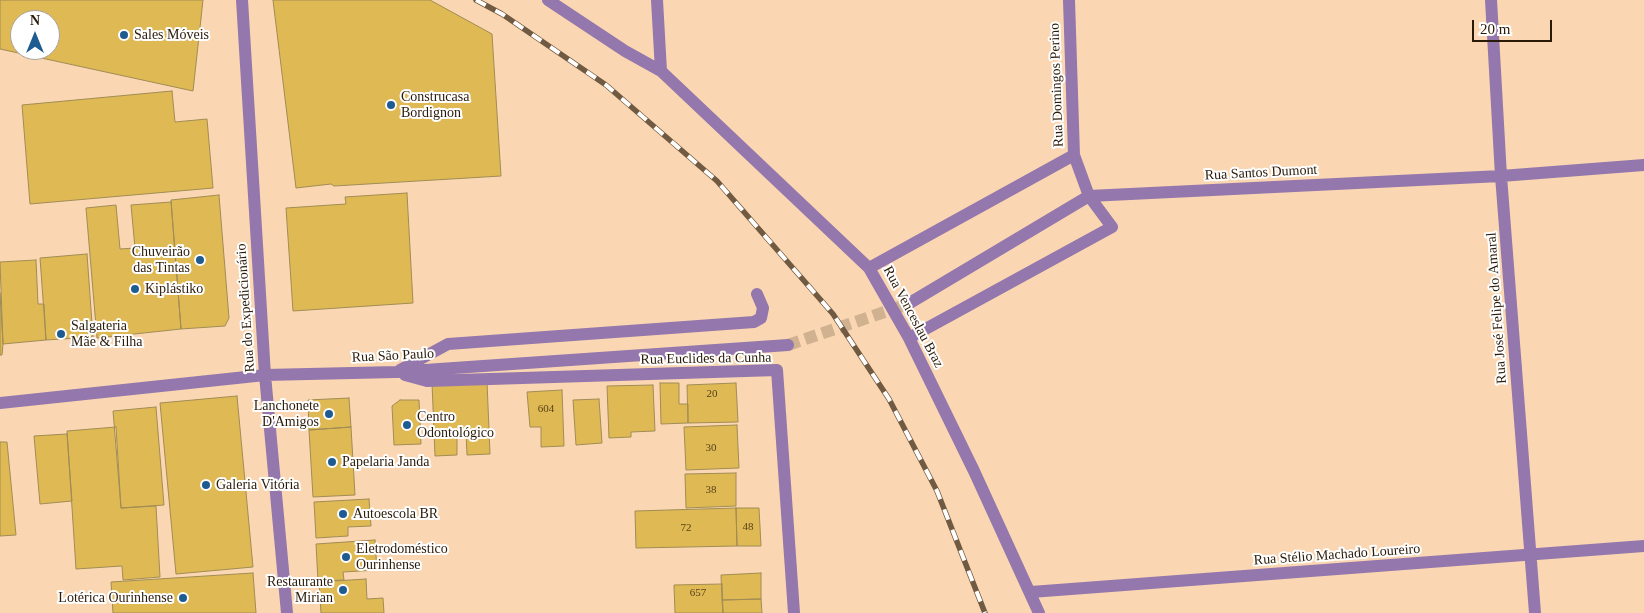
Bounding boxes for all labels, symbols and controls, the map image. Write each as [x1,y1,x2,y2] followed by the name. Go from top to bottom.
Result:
[10,10,60,60] north arrow
[1474,10,1554,42] scale bar
[30,13,40,28] text: N
[1480,21,1510,37] text: 20 m
[1046,23,1068,147] street label: Rua Domingos Perino
[134,27,209,43] place label: Sales Móveis
[118,29,130,41] marker: Sales Móveis
[401,89,469,121] place label: Construcasa Bordignon
[385,99,397,111] marker: Construcasa Bordignon
[1204,162,1318,184] street label: Rua Santos Dumont
[1483,232,1511,384] street label: Rua José Felipe do Amaral
[233,243,259,373] street label: Rua do Expedicionário
[132,244,190,276] place label: Chuveirão das Tintas
[194,254,206,266] marker: Chuveirão das Tintas
[879,263,947,371] street label: Rua Venceslau Braz
[145,281,203,297] place label: Kiplástiko
[129,283,141,295] marker: Kiplástiko
[71,318,143,351] place label: Salgateria Mãe & Filha
[55,328,67,340] marker: Salgateria Mãe & Filha
[351,345,435,367] street label: Rua São Paulo
[640,349,772,369] street label: Rua Euclides da Cunha
[706,387,718,401] house number: 20
[254,398,319,431] place label: Lanchonete D'Amigos
[538,402,554,416] house number: 604
[323,408,335,420] marker: Lanchonete D'Amigos
[417,409,494,442] place label: Centro Odontológico
[401,419,413,431] marker: Centro Odontológico
[706,441,716,455] house number: 30
[342,454,429,470] place label: Papelaria Janda
[326,456,338,468] marker: Papelaria Janda
[216,477,300,493] place label: Galeria Vitória
[200,479,212,491] marker: Galeria Vitória
[706,483,716,497] house number: 38
[353,506,438,522] place label: Autoescola BR
[337,508,349,520] marker: Autoescola BR
[742,520,754,534] house number: 48
[680,521,691,535] house number: 72
[356,541,448,574] place label: Eletrodoméstico Ourinhense
[1253,541,1421,569] street label: Rua Stélio Machado Loureiro
[340,551,352,563] marker: Eletrodoméstico Ourinhense
[267,574,333,606] place label: Restaurante Mirian
[337,584,349,596] marker: Restaurante Mirian
[690,586,706,600] house number: 657
[58,590,173,606] place label: Lotérica Ourinhense
[177,592,189,604] marker: Lotérica Ourinhense

